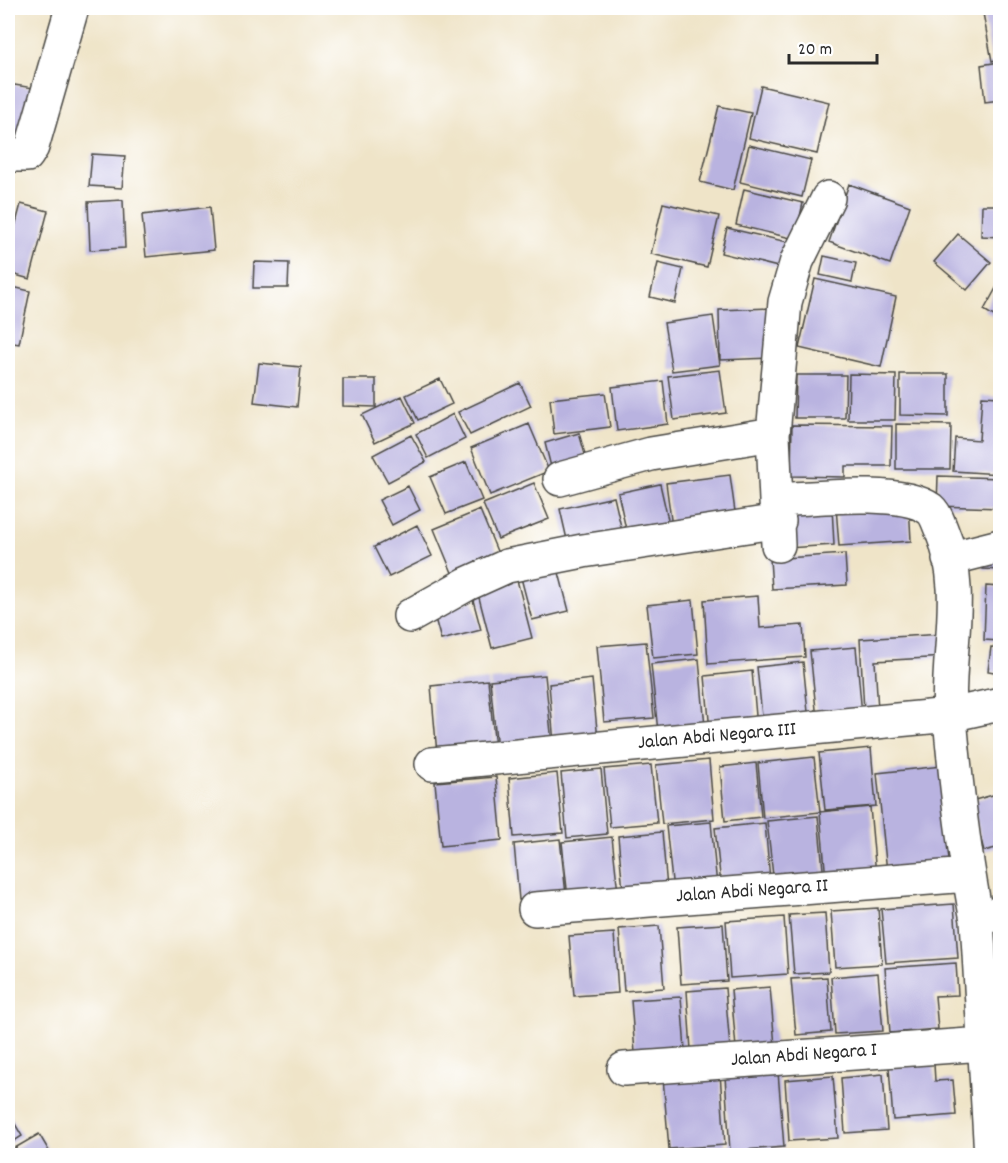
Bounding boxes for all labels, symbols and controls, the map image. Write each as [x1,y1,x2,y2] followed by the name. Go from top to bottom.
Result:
[789,27,878,65] scale bar
[798,38,832,63] text: 20 m
[637,716,797,758] street label: Jalan Abdi Negara III
[675,873,829,911] street label: Jalan Abdi Negara II
[730,1037,878,1075] street label: Jalan Abdi Negara I

